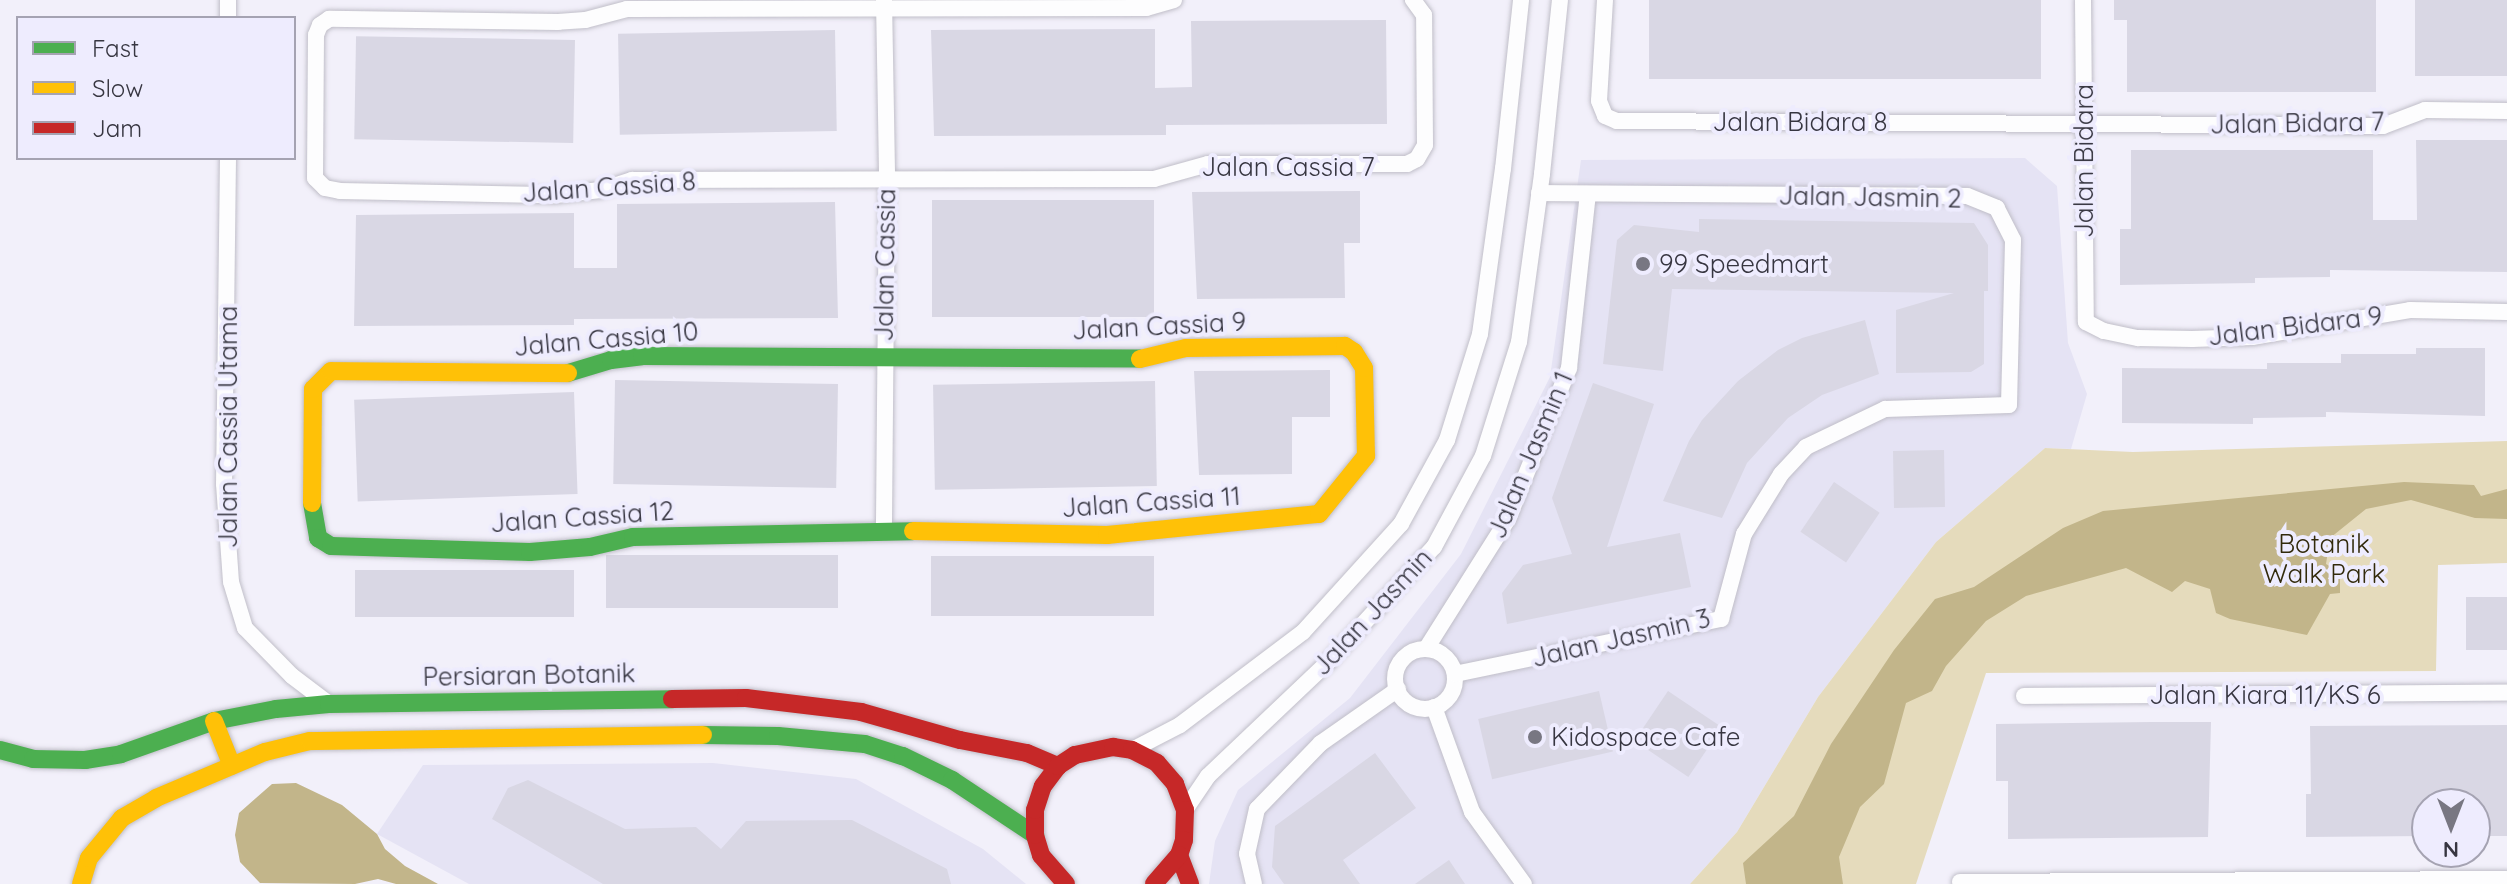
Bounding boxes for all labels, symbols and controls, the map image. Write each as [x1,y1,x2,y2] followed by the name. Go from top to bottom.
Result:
[16,16,296,160] legend
[92,33,139,63] text: Fast
[92,73,143,103] text: Slow
[2068,84,2100,238] street label: Jalan Bidara
[1712,106,1888,138] street label: Jalan Bidara 8
[2210,106,2384,140] street label: Jalan Bidara 7
[92,113,142,143] text: Jam
[1201,151,1375,183] street label: Jalan Cassia 7
[521,165,697,209] street label: Jalan Cassia 8
[1778,180,1962,214] street label: Jalan Jasmin 2
[868,188,902,342] street label: Jalan Cassia
[1659,248,1829,280] place label: 99 Speedmart
[1634,255,1652,273] marker: 99 Speedmart
[2206,300,2384,352] street label: Jalan Bidara 9
[212,306,244,548] street label: Jalan Cassia Utama
[1071,306,1247,346] street label: Jalan Cassia 9
[512,315,700,363] street label: Jalan Cassia 10
[1481,367,1579,543] street label: Jalan Jasmin 1
[1060,480,1242,524] street label: Jalan Cassia 11
[489,495,675,539] street label: Jalan Cassia 12
[2263,528,2385,590] park label: Botanik Walk Park
[1305,542,1439,682] street label: Jalan Jasmin
[1529,602,1713,674] street label: Jalan Jasmin 3
[422,658,636,692] street label: Persiaran Botanik
[2149,679,2381,711] street label: Jalan Kiara 11/KS 6
[1551,721,1740,753] place label: Kidospace Cafe
[1526,728,1544,746] marker: Kidospace Cafe
[2411,788,2491,868] north arrow
[2443,836,2459,864] text: N

